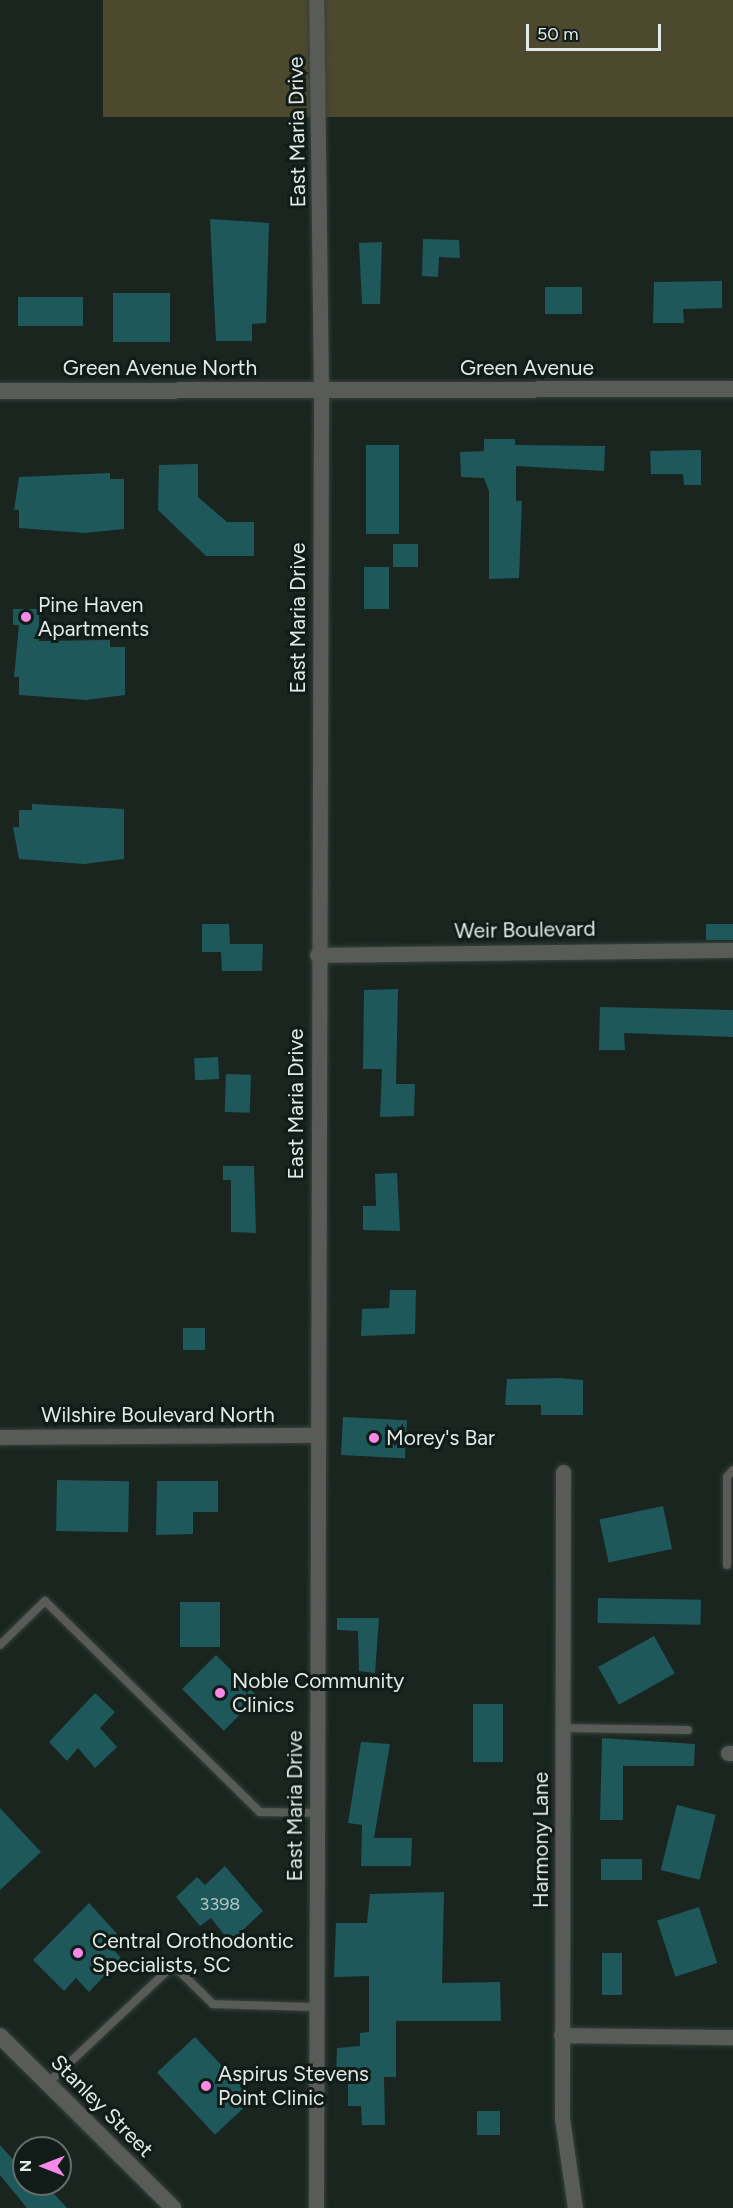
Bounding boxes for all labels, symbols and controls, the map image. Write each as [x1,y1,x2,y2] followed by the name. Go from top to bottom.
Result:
[529,12,664,50] scale bar
[537,23,579,45] text: 50 m
[283,56,311,208] street label: East Maria Drive
[63,355,257,381] street label: Green Avenue North
[460,355,594,381] street label: Green Avenue
[285,543,311,693] street label: East Maria Drive
[38,592,149,642] place label: Pine Haven Apartments
[19,610,33,624] marker: Pine Haven Apartments
[454,916,596,944] street label: Weir Boulevard
[283,1029,309,1179] street label: East Maria Drive
[41,1402,275,1428] street label: Wilshire Boulevard North
[386,1425,495,1451] place label: Morey's Bar
[367,1431,381,1445] marker: Morey's Bar
[232,1668,404,1718] place label: Noble Community Clinics
[213,1686,227,1700] marker: Noble Community Clinics
[282,1731,308,1881] street label: East Maria Drive
[528,1772,554,1908] street label: Harmony Lane
[200,1893,240,1915] house number: 3398
[92,1928,294,1978] place label: Central Orothodontic Specialists, SC
[69,1944,87,1962] marker: Central Orothodontic Specialists, SC
[46,2050,158,2162] street label: Stanley Street
[218,2061,369,2111] place label: Aspirus Stevens Point Clinic
[199,2079,213,2093] marker: Aspirus Stevens Point Clinic
[12,2136,72,2196] north arrow
[16,2160,35,2172] text: N

